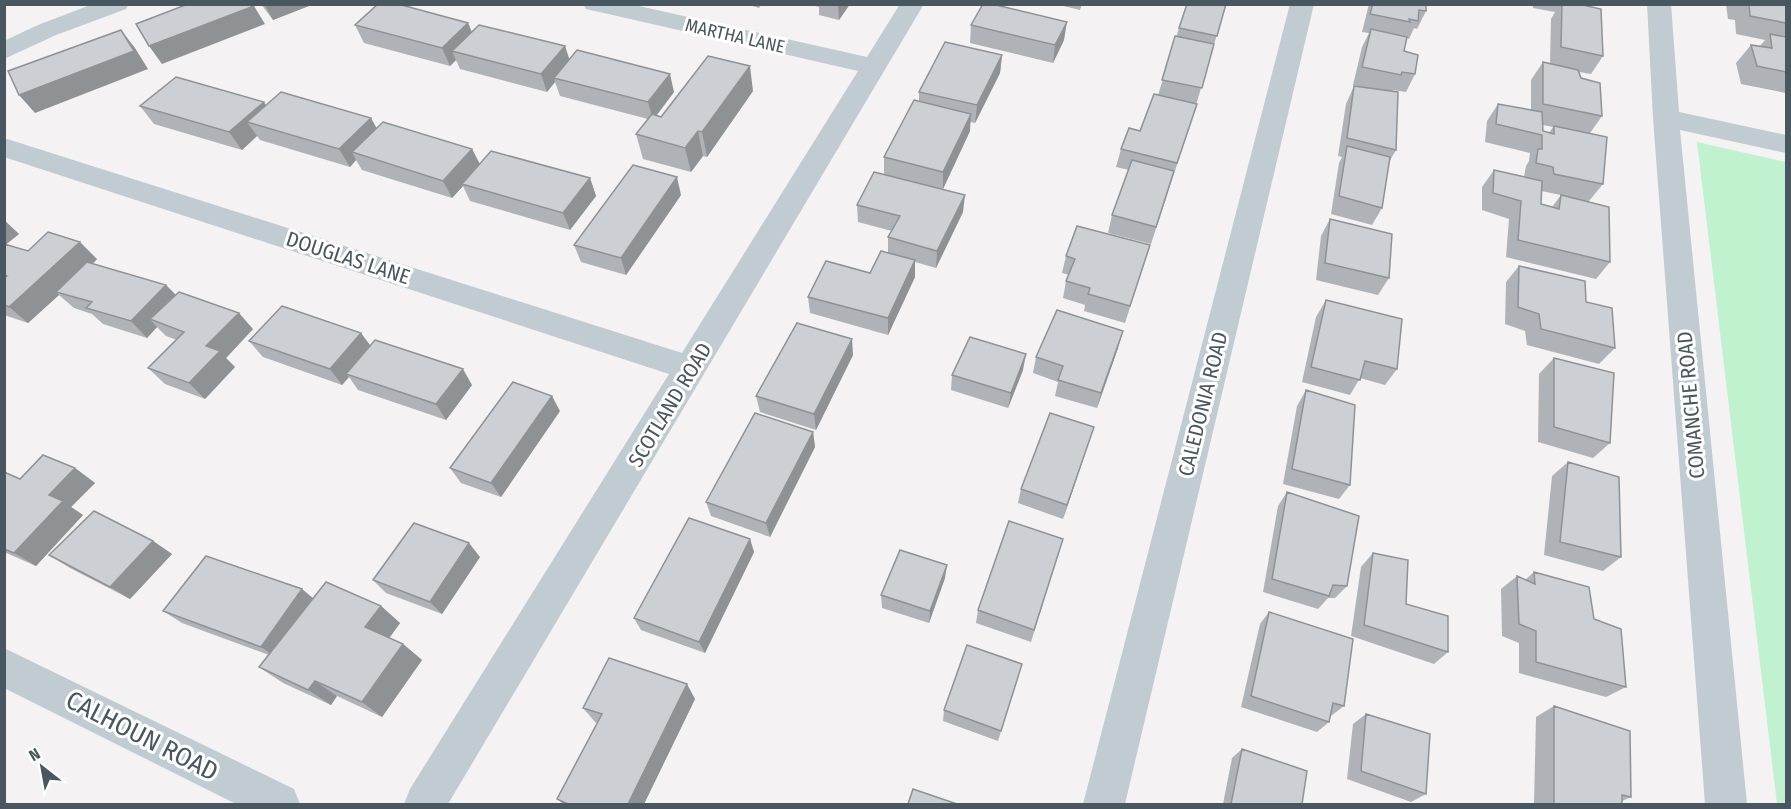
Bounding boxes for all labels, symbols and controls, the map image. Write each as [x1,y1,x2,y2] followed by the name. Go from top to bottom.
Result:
[683,14,787,58] street label: MARTHA LANE
[283,226,413,290] street label: DOUGLAS LANE
[1172,329,1234,479] street label: CALEDONIA ROAD
[1672,330,1710,480] street label: COMANCHE ROAD
[623,338,717,472] street label: SCOTLAND ROAD
[61,684,223,788] street label: CALHOUN ROAD
[12,737,72,797] north arrow
[26,744,44,765] text: N

